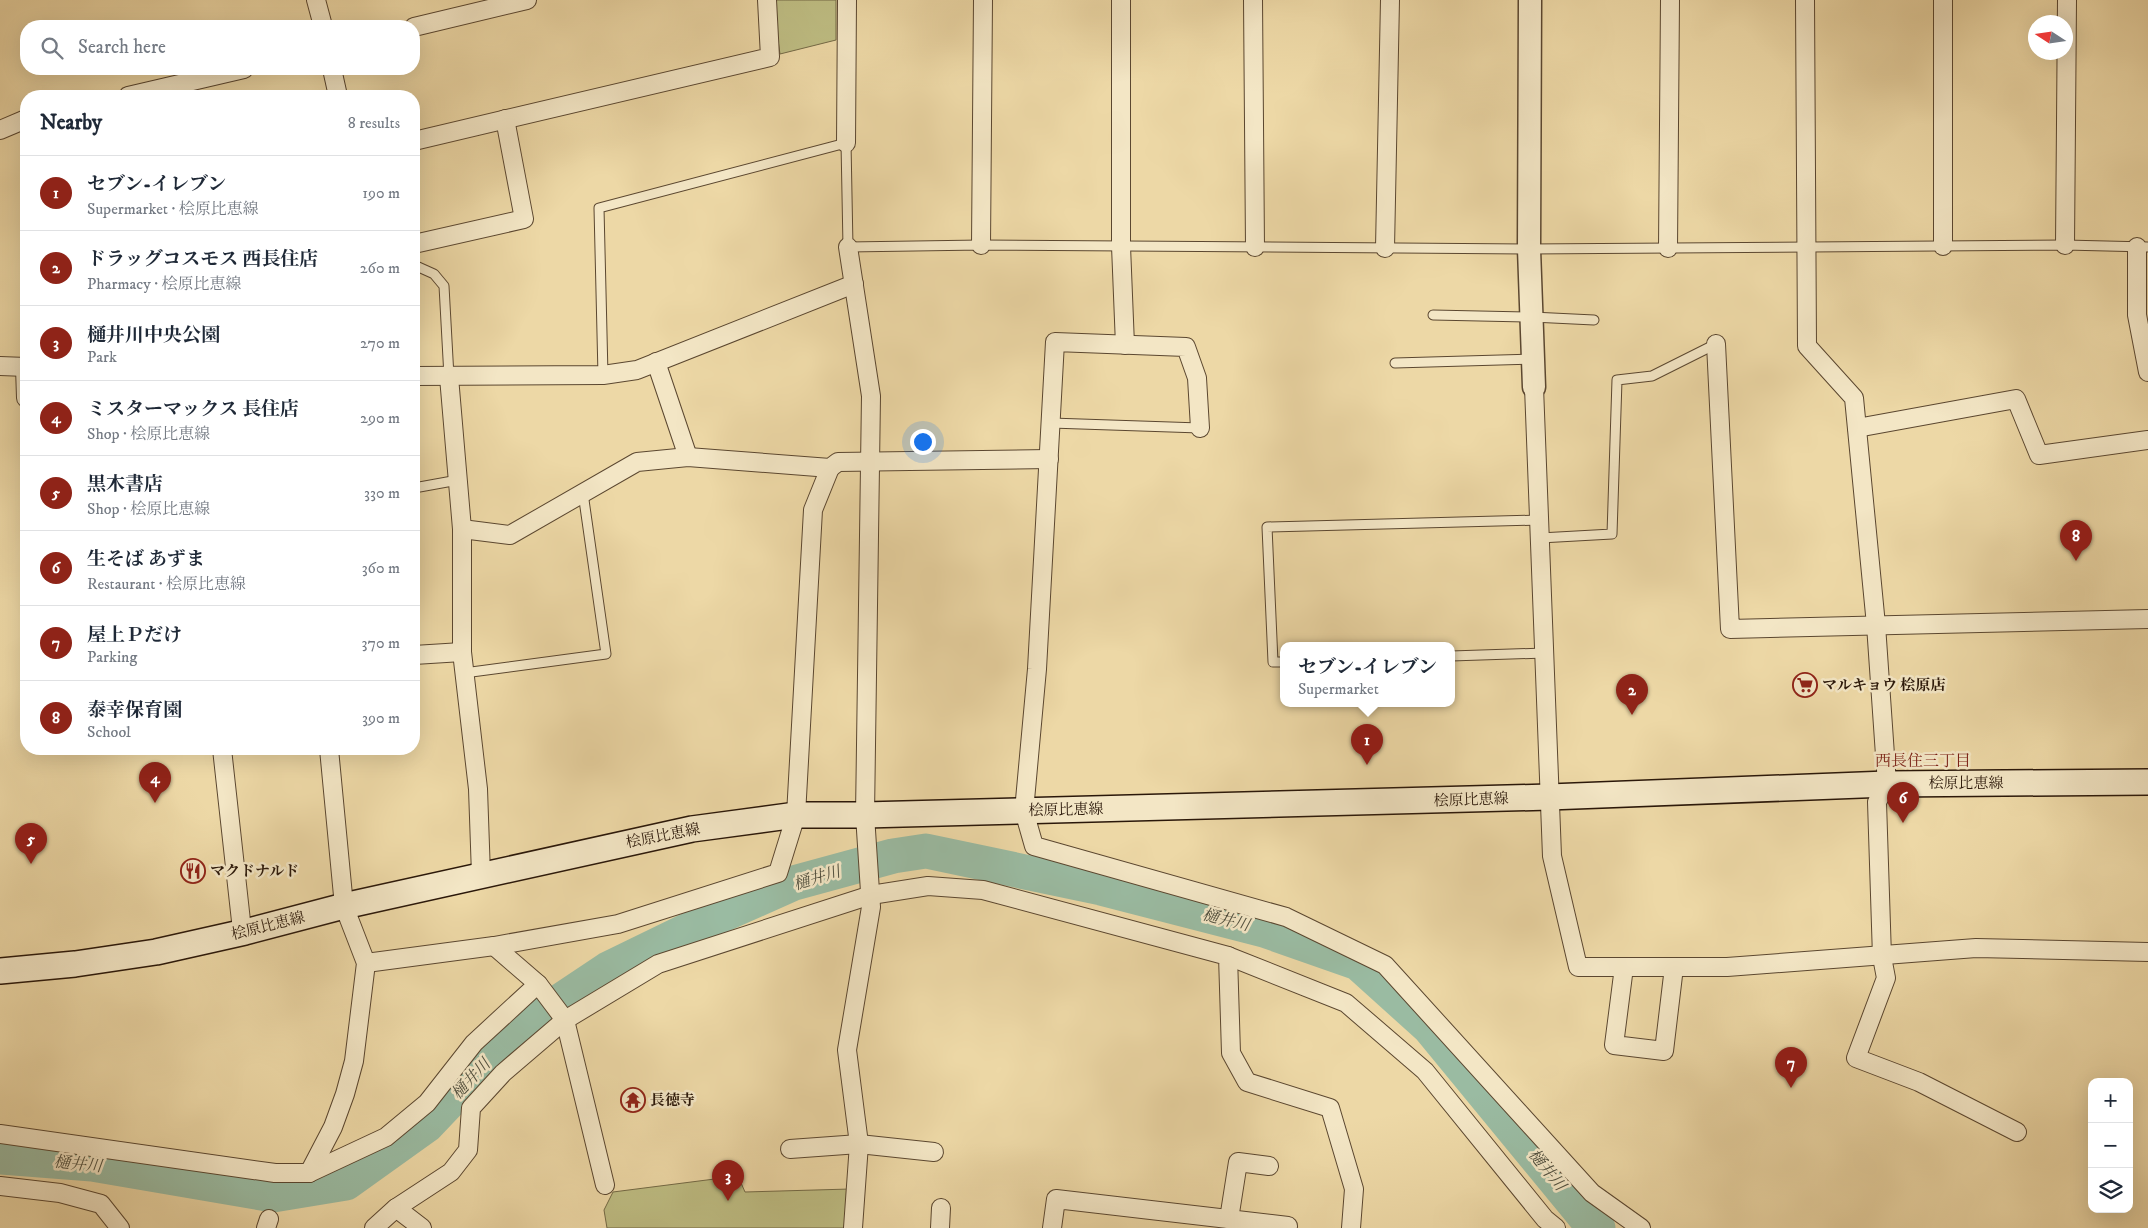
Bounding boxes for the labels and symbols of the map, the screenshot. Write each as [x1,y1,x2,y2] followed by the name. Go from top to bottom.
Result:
[2028,15,2073,60] north arrow
[910,429,936,455] your location
[2060,520,2092,561] pin: 8
[1792,672,1818,698] supermarket icon: マルキョウ 桧原店
[1616,674,1648,715] pin: 2
[1822,676,1945,695] place label: マルキョウ 桧原店
[1351,724,1383,765] pin: 1
[1875,751,1971,771] district label: 西長住三丁目
[139,762,171,803] pin: 4
[1928,774,2004,793] street label: 桧原比恵線
[1887,782,1919,823] pin: 6
[1433,789,1509,811] street label: 桧原比恵線
[1028,800,1104,820] street label: 桧原比恵線
[624,820,702,852] street label: 桧原比恵線
[15,823,47,864] pin: 5
[180,858,206,884] restaurant icon: マクドナルド
[791,861,845,895] water label: 樋井川
[210,862,299,881] place label: マクドナルド
[1200,904,1254,936] water label: 樋井川
[229,908,307,944] street label: 桧原比恵線
[1775,1047,1807,1088] pin: 7
[447,1053,496,1103] water label: 樋井川
[620,1087,646,1113] temple icon: 長徳寺
[650,1091,695,1110] place label: 長徳寺
[1524,1145,1571,1196] water label: 樋井川
[53,1152,105,1177] water label: 樋井川
[712,1160,744,1201] pin: 3

